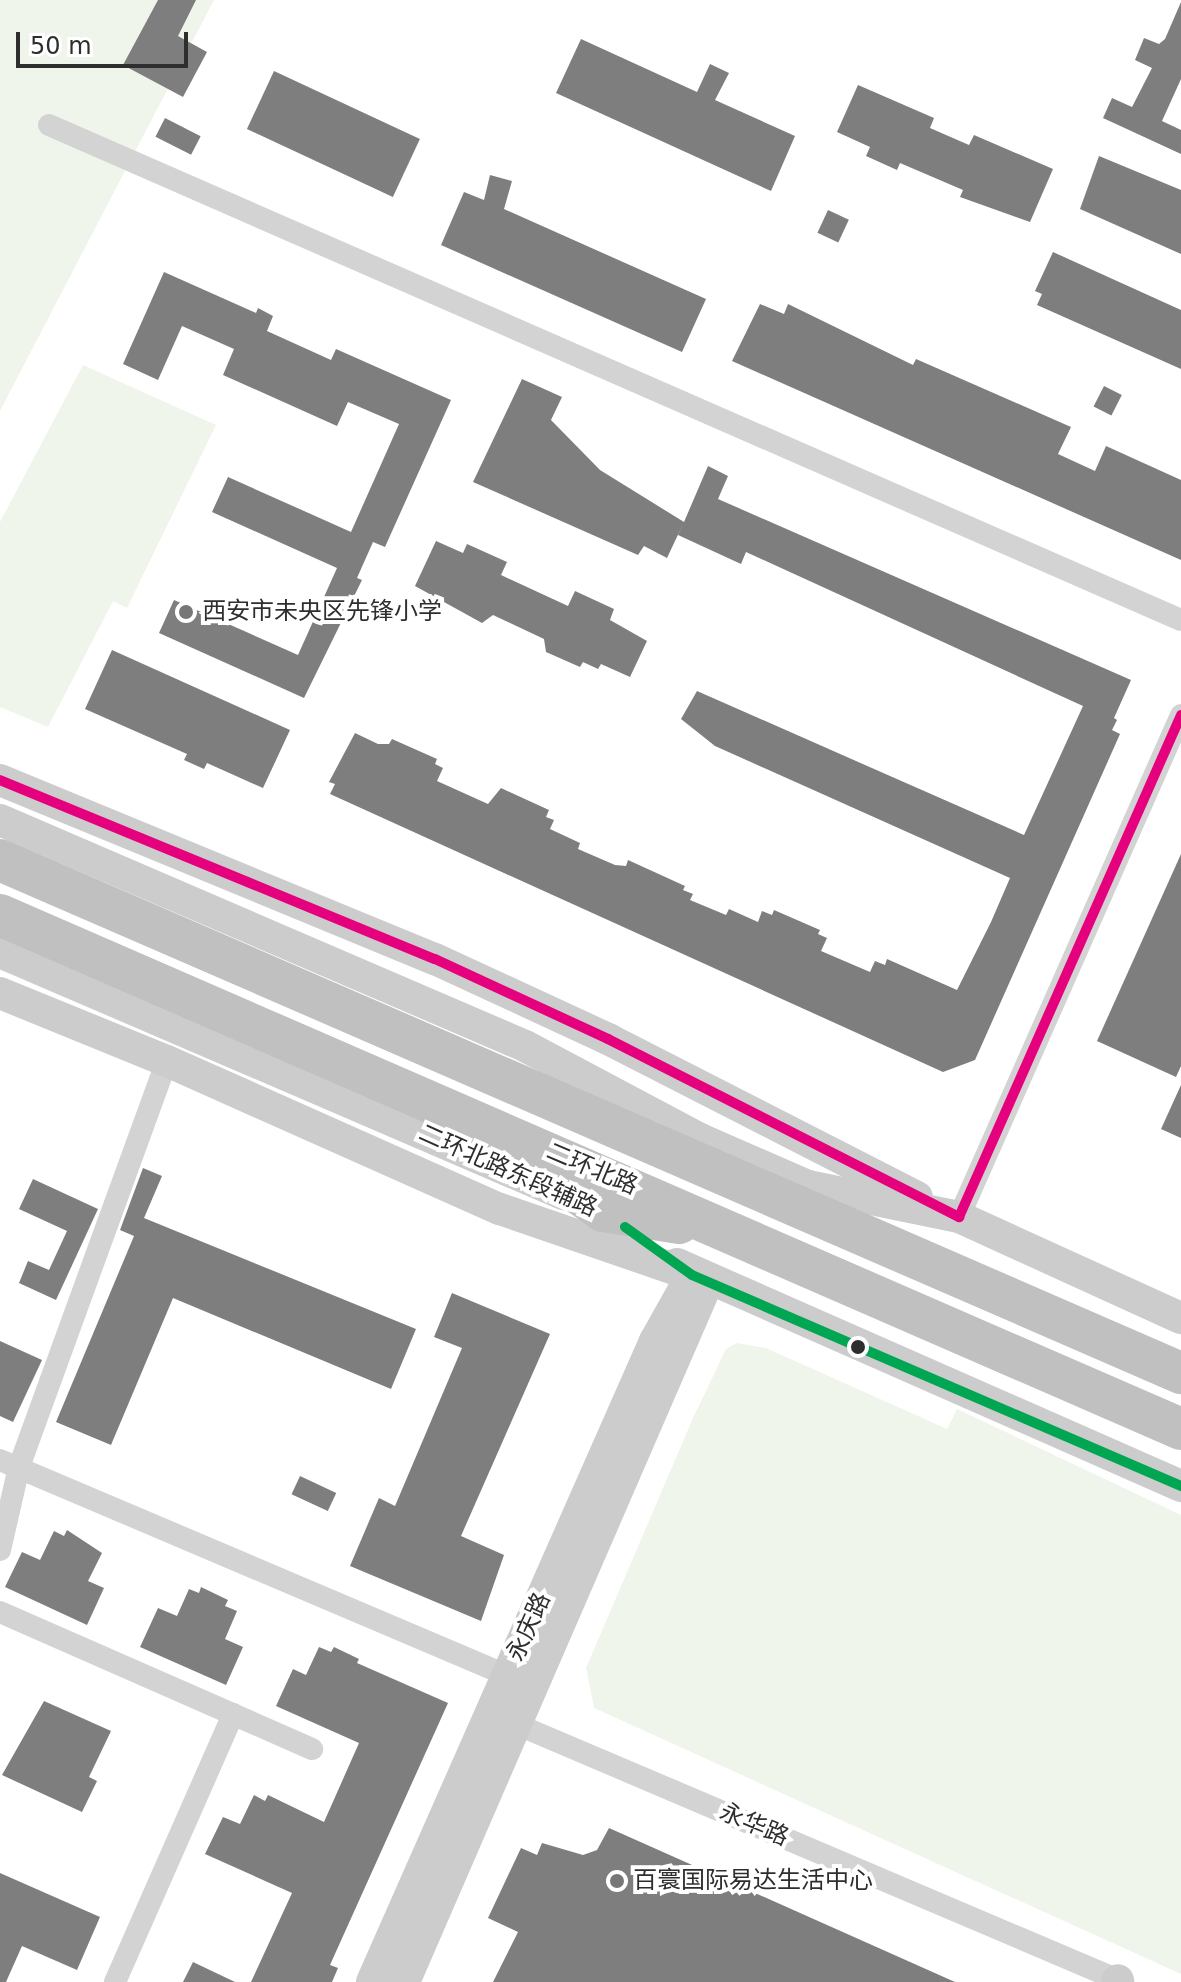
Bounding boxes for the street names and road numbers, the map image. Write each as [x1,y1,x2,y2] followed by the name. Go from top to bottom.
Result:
[414,1119,602,1223] street label: 二环北路东段辅路
[542,1137,642,1201] street label: 二环北路
[501,1588,557,1666] street label: 永庆路
[715,1798,793,1852] street label: 永华路

